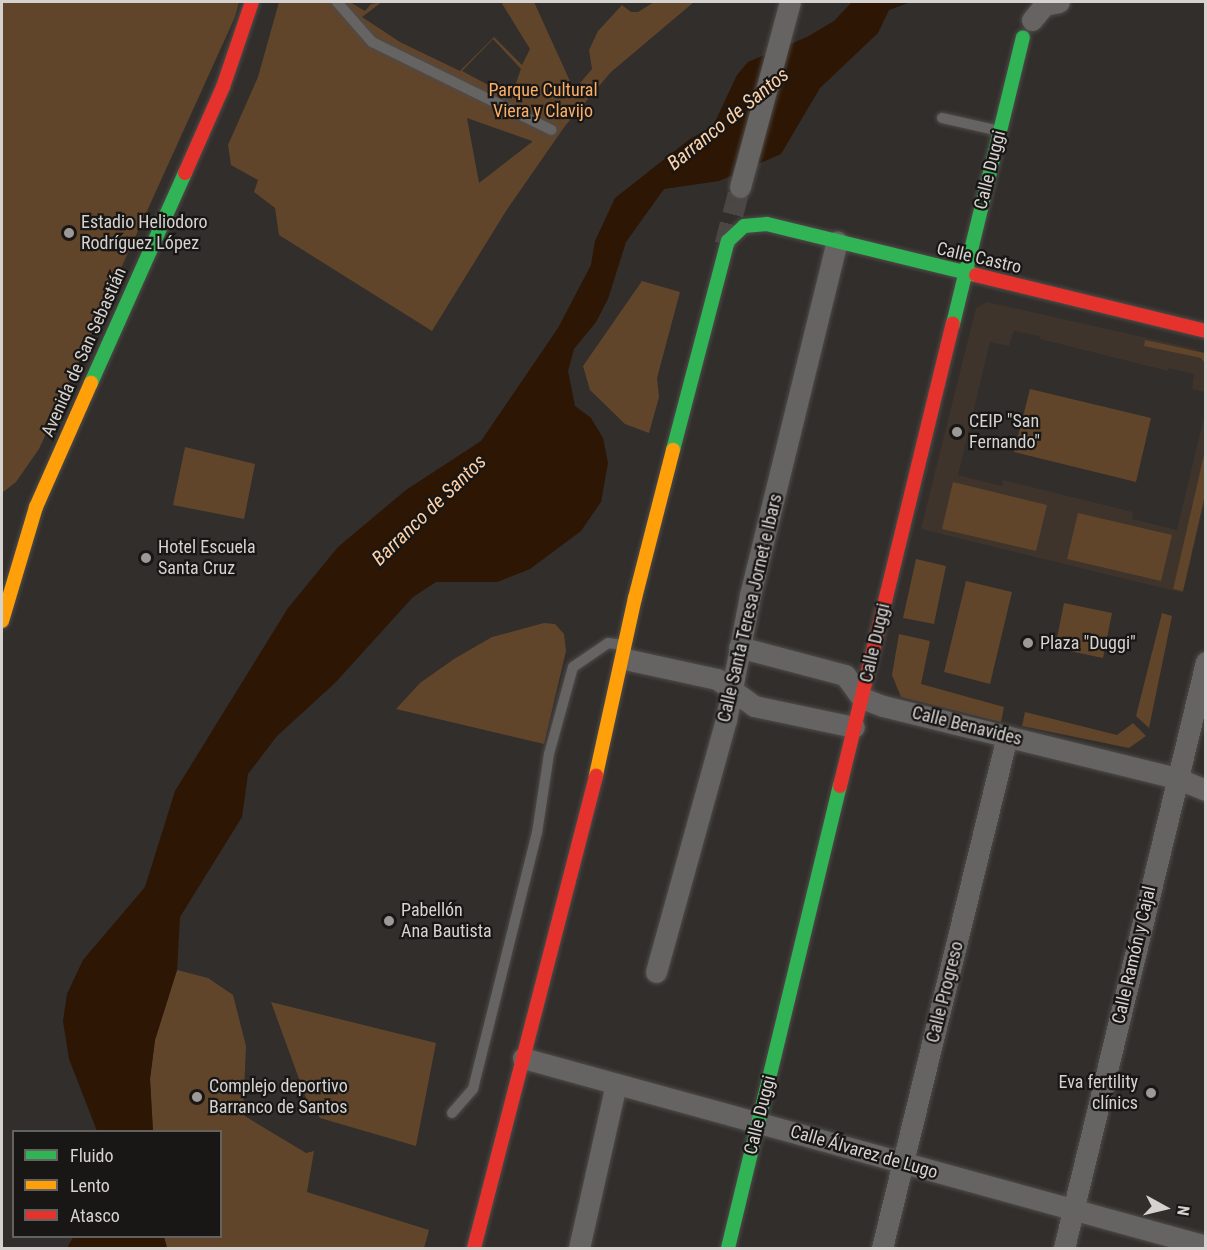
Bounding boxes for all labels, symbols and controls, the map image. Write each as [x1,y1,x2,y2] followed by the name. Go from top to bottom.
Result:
[662,63,794,175] water label: Barranco de Santos
[488,80,598,122] park label: Parque Cultural Viera y Clavijo
[970,128,1010,212] street label: Calle Duggi
[81,212,208,254] place label: Estadio Heliodoro Rodríguez López
[62,226,76,240] marker: Estadio Heliodoro Rodríguez López
[934,238,1024,278] street label: Calle Castro
[37,264,131,440] street label: Avenida de San Sebastián
[969,411,1040,454] place label: CEIP "San Fernando"
[950,425,964,439] marker: CEIP "San Fernando"
[367,449,491,571] water label: Barranco de Santos
[713,491,787,725] street label: Calle Santa Teresa Jornet e Ibars
[158,537,256,580] place label: Hotel Escuela Santa Cruz
[139,551,153,565] marker: Hotel Escuela Santa Cruz
[855,601,895,685] street label: Calle Duggi
[1040,632,1136,654] place label: Plaza "Duggi"
[1021,636,1035,650] marker: Plaza "Duggi"
[910,702,1024,750] street label: Calle Benavides
[1108,884,1160,1026] street label: Calle Ramón y Cajal
[401,900,492,942] place label: Pabellón Ana Bautista
[382,914,396,928] marker: Pabellón Ana Bautista
[922,939,968,1045] street label: Calle Progreso
[1059,1072,1138,1114] place label: Eva fertility clínics
[740,1073,780,1157] street label: Calle Duggi
[209,1076,348,1118] place label: Complejo deportivo Barranco de Santos
[1142,1084,1160,1102] marker: Eva fertility clínics
[190,1090,204,1104] marker: Complejo deportivo Barranco de Santos
[788,1121,940,1183] street label: Calle Álvarez de Lugo
[12,1130,222,1238] legend
[70,1145,114,1166] text: Fluido
[70,1175,110,1196] text: Lento
[1135,1178,1195,1238] north arrow
[1173,1204,1193,1217] text: N
[70,1205,120,1226] text: Atasco

